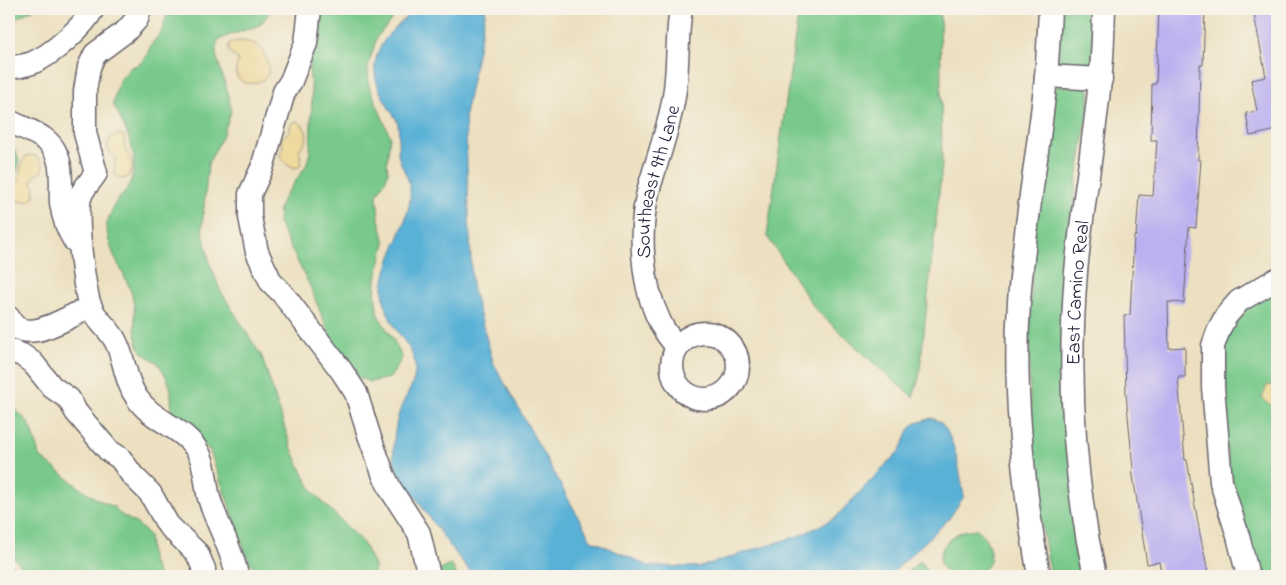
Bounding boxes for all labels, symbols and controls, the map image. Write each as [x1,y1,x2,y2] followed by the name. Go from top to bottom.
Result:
[631,103,689,259] street label: Southeast 9th Lane
[1060,219,1099,365] street label: East Camino Real

